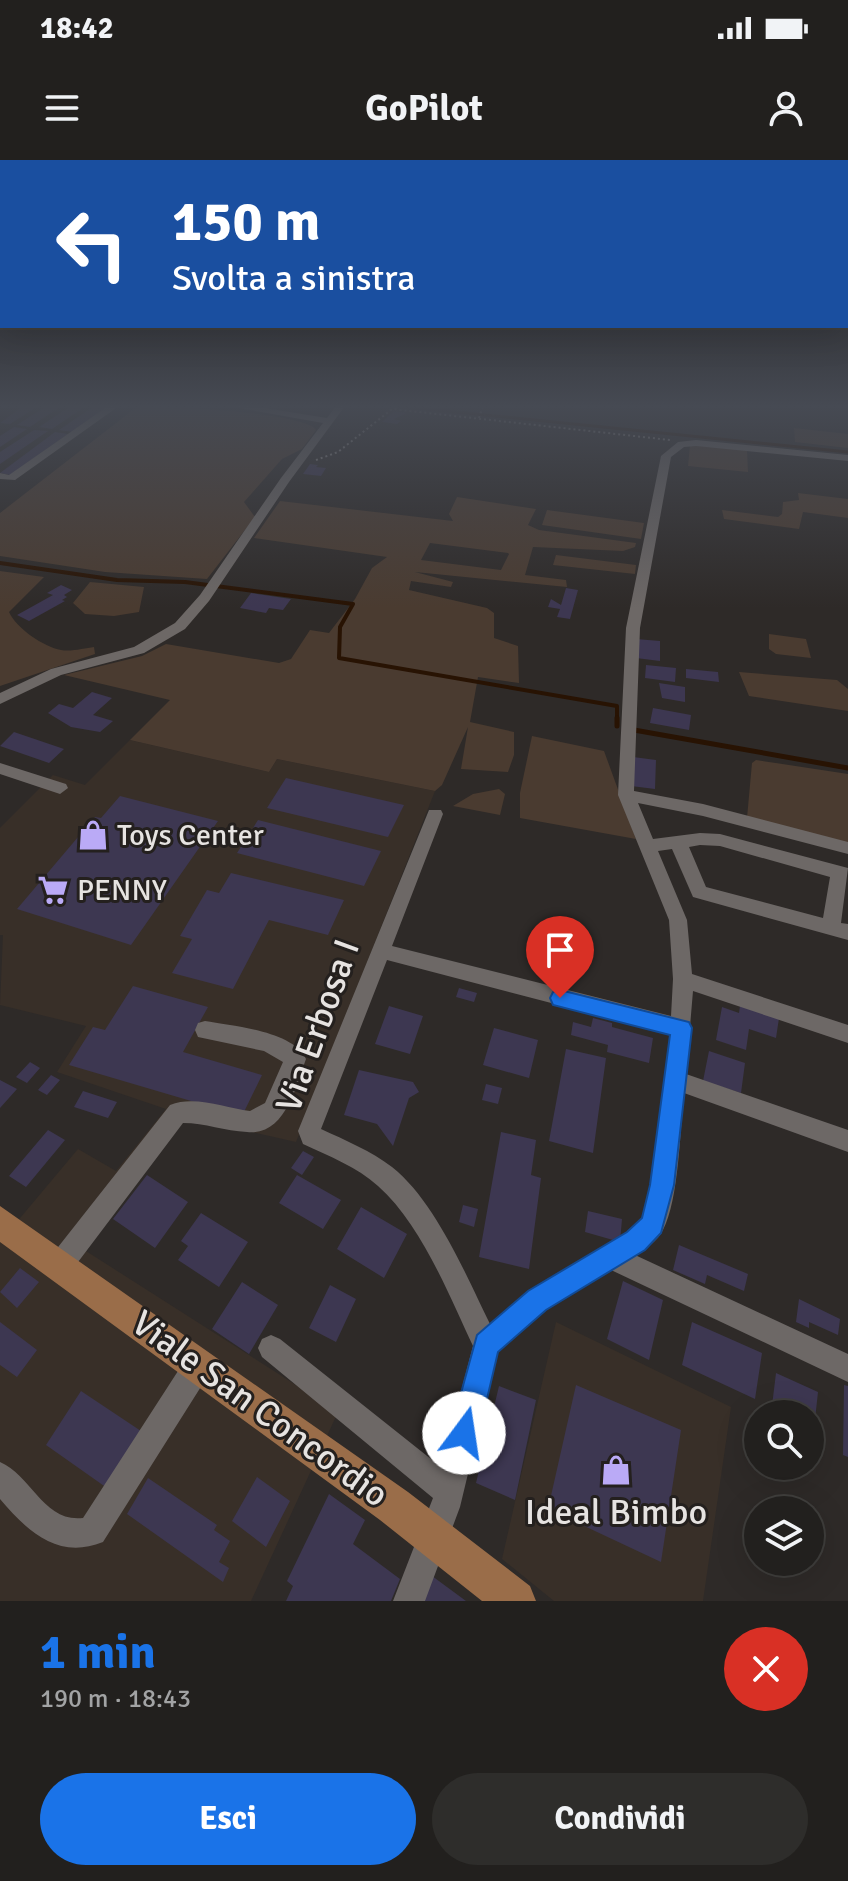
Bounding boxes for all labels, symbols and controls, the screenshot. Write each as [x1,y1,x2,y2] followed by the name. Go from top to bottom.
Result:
[40,10,114,47] text: 18:42
[40,86,84,130] icon: menu
[365,86,483,131] text: GoPilot
[764,86,808,130] icon: person
[172,187,320,256] text: 150 m
[40,192,144,296] icon: left
[172,256,415,301] text: Svolta a sinistra
[117,817,264,854] place label: Toys Center
[76,818,110,852] shop icon: Toys Center
[77,872,167,909] place label: PENNY
[36,873,70,907] supermarket icon: PENNY
[526,916,594,998] pin
[538,928,582,972] icon: arrive
[266,934,370,1118] street label: Via Erbosa I
[123,1301,397,1517] street label: Viale San Concordio
[422,1391,506,1475] position arrow
[744,1400,824,1576] map controls
[744,1400,824,1480] button: search
[599,1453,633,1487] shop icon: Ideal Bimbo
[525,1490,707,1535] place label: Ideal Bimbo
[744,1496,824,1576] button: layers
[40,1623,156,1682] text: 1 min
[724,1627,808,1711] button: close
[40,1683,191,1715] text: 190 m · 18:43
[40,1773,416,1865] button: Esci
[432,1773,808,1865] button: Condividi

